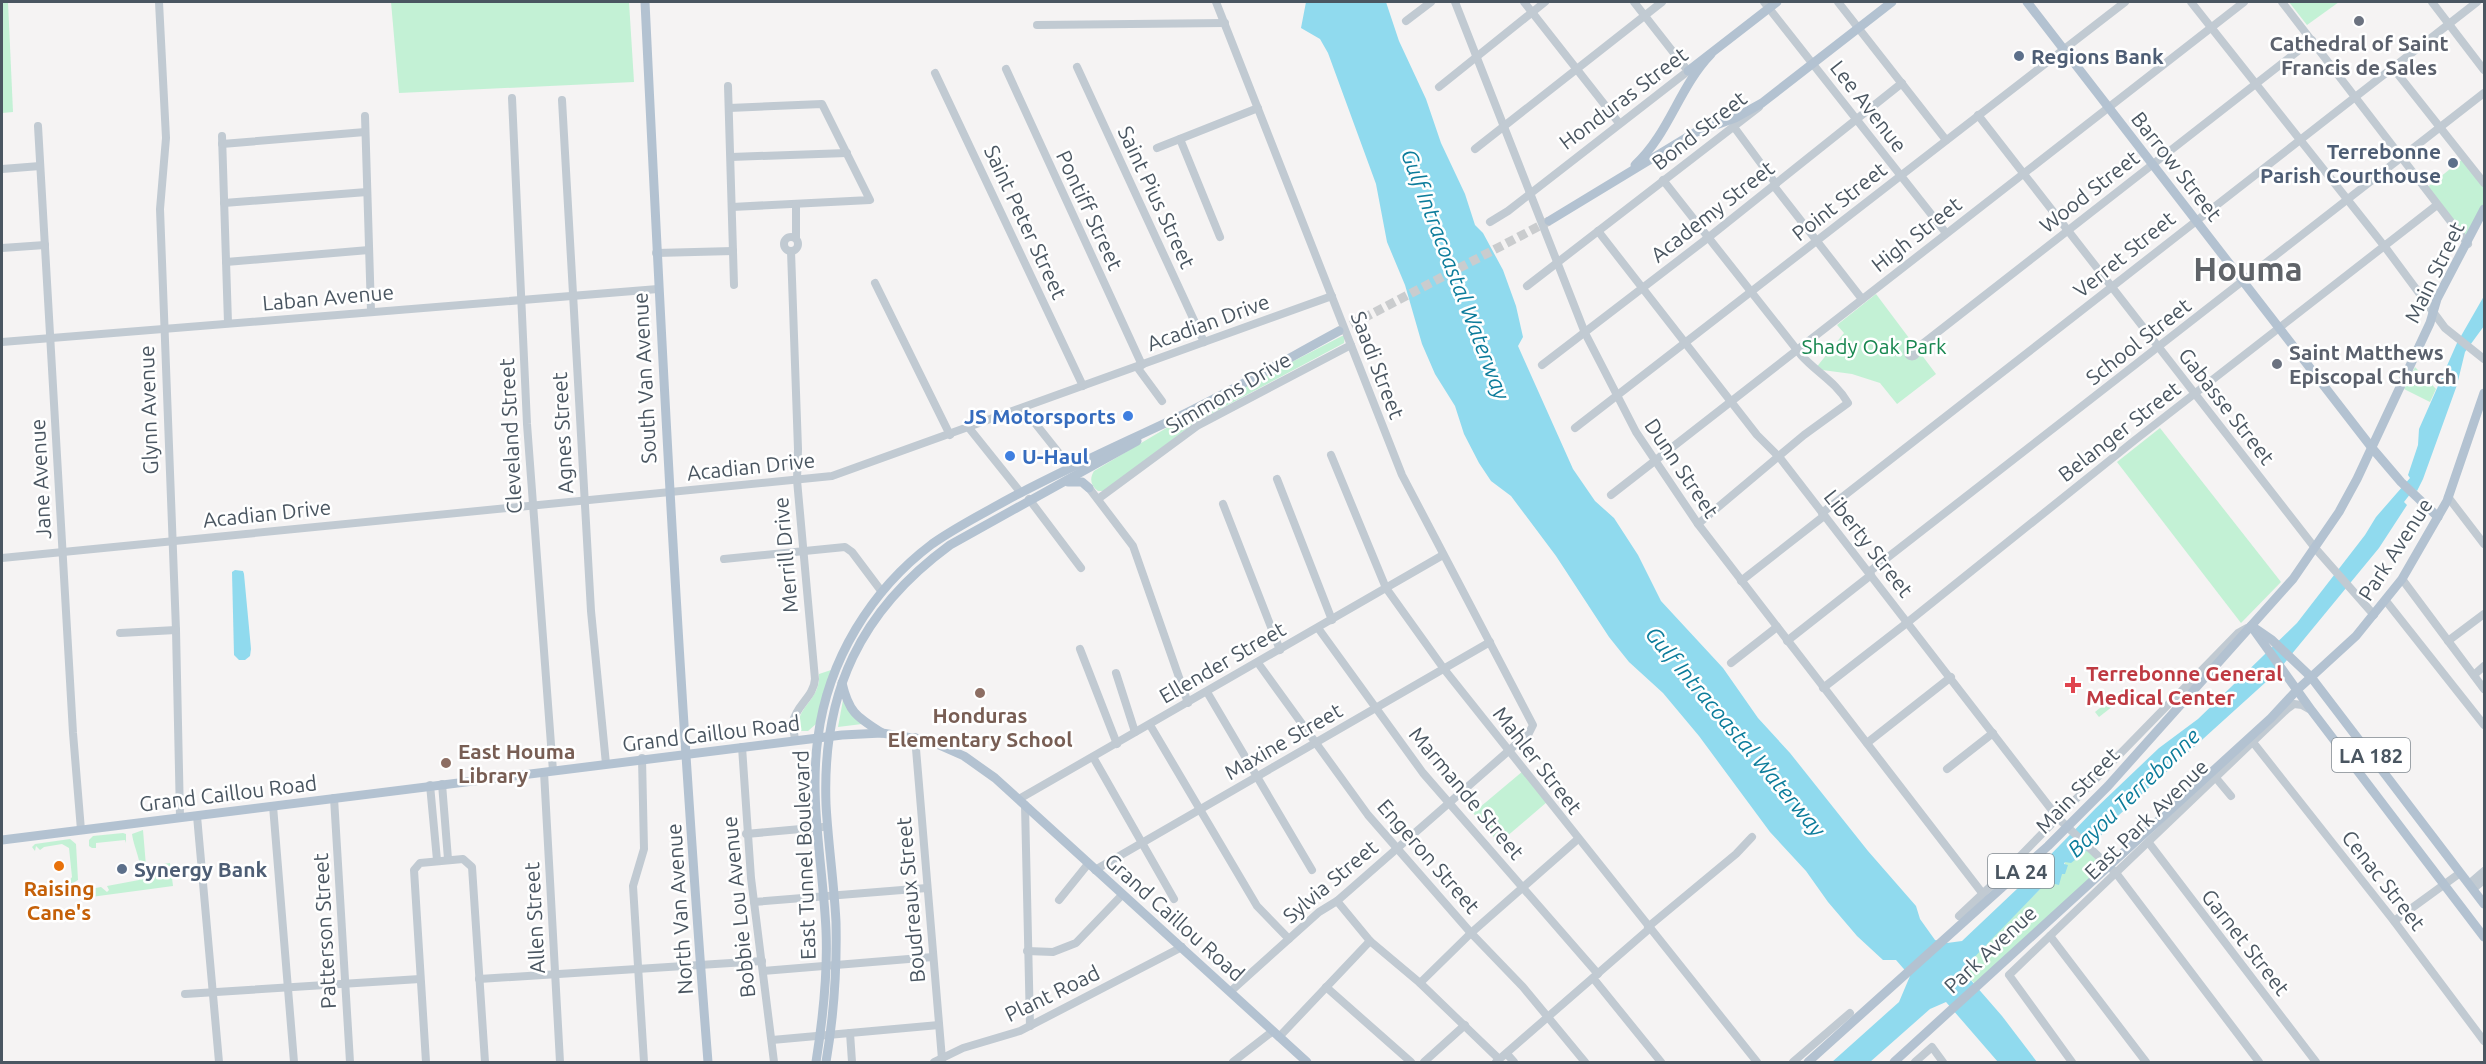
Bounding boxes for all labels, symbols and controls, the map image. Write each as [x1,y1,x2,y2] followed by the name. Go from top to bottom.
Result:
[2352,14,2366,28] marker: Cathedral of Saint Francis de Sales
[2269,31,2449,79] place label: Cathedral of Saint Francis de Sales
[1554,42,1692,154] street label: Honduras Street
[2031,44,2164,68] place label: Regions Bank
[2012,49,2026,63] marker: Regions Bank
[1826,55,1912,157] street label: Lee Avenue
[1647,86,1751,174] street label: Bond Street
[2127,107,2227,225] street label: Barrow Street
[1114,122,1200,272] street label: Saint Pius Street
[2260,139,2441,187] place label: Terrebonne Parish Courthouse
[980,141,1072,303] street label: Saint Peter Street
[1396,145,1516,404] water label: Gulf Intracoastal Waterway
[2035,145,2143,237] street label: Wood Street
[1052,146,1128,274] street label: Pontiff Street
[1646,155,1778,267] street label: Academy Street
[2446,156,2460,170] marker: Terrebonne Parish Courthouse
[1787,157,1891,245] street label: Point Street
[1866,192,1966,276] street label: High Street
[2069,206,2179,302] street label: Verret Street
[2399,217,2469,327] street label: Main Street
[2193,250,2303,287] district label: Houma
[261,279,395,315] street label: Laban Avenue
[1143,289,1273,355] street label: Acadian Drive
[628,292,660,464] street label: South Van Avenue
[2081,293,2195,389] street label: School Street
[1346,308,1410,422] street label: Saadi Street
[1801,334,1947,358] park label: Shady Oak Park
[2289,340,2457,388] place label: Saint Matthews Episcopal Church
[2174,343,2280,469] street label: Gabasse Street
[134,345,162,475] street label: Glynn Avenue
[1161,347,1295,437] street label: Simmons Drive
[2270,357,2284,371] marker: Saint Matthews Episcopal Church
[494,358,526,514] street label: Cleveland Street
[547,372,577,494] street label: Agnes Street
[2053,376,2185,486] street label: Belanger Street
[964,404,1116,428] place label: JS Motorsports
[1121,409,1135,423] marker: JS Motorsports
[1640,414,1724,522] street label: Dunn Street
[25,418,55,540] street label: Jane Avenue
[1022,444,1089,468] place label: U-Haul
[686,447,816,485] street label: Acadian Drive
[1003,449,1017,463] marker: U-Haul
[1820,485,1918,601] street label: Liberty Street
[2353,493,2437,605] street label: Park Avenue
[202,494,332,532] street label: Acadian Drive
[768,496,802,614] street label: Merrill Drive
[1155,616,1289,708] street label: Ellender Street
[1640,621,1832,842] water label: Gulf Intracoastal Waterway
[2086,661,2283,709] place label: Terrebonne General Medical Center
[2064,676,2082,694] marker: Terrebonne General Medical Center
[973,686,987,700] marker: Honduras Elementary School
[1220,698,1346,784] street label: Maxine Street
[1489,702,1587,818] street label: Mahler Street
[887,703,1073,751] place label: Honduras Elementary School
[621,710,801,756] street label: Grand Caillou Road
[1405,722,1529,864] street label: Marmande Street
[2062,723,2204,861] water label: Bayou Terrebonne
[2332,738,2410,772] road number: LA 182
[458,739,575,787] place label: East Houma Library
[2030,742,2124,838] street label: Main Street
[788,750,820,960] street label: East Tunnel Boulevard
[2079,754,2213,884] street label: East Park Avenue
[439,756,453,770] marker: East Houma Library
[138,770,318,816] street label: Grand Caillou Road
[1373,794,1485,918] street label: Engeron Street
[717,815,759,999] street label: Bobbie Lou Avenue
[891,816,929,984] street label: Boudreaux Street
[661,823,697,995] street label: North Van Avenue
[2337,825,2431,935] street label: Cenac Street
[1278,835,1382,927] street label: Sylvia Street
[1100,848,1250,986] street label: Grand Caillou Road
[308,852,340,1010] street label: Patterson Street
[1988,854,2054,888] road number: LA 24
[134,857,267,881] place label: Synergy Bank
[52,859,66,873] marker: Raising Cane's
[115,862,129,876] marker: Synergy Bank
[519,862,549,974] street label: Allen Street
[23,876,95,924] place label: Raising Cane's
[2197,884,2295,1000] street label: Garnet Street
[1939,900,2041,998] street label: Park Avenue
[1001,960,1103,1026] street label: Plant Road

